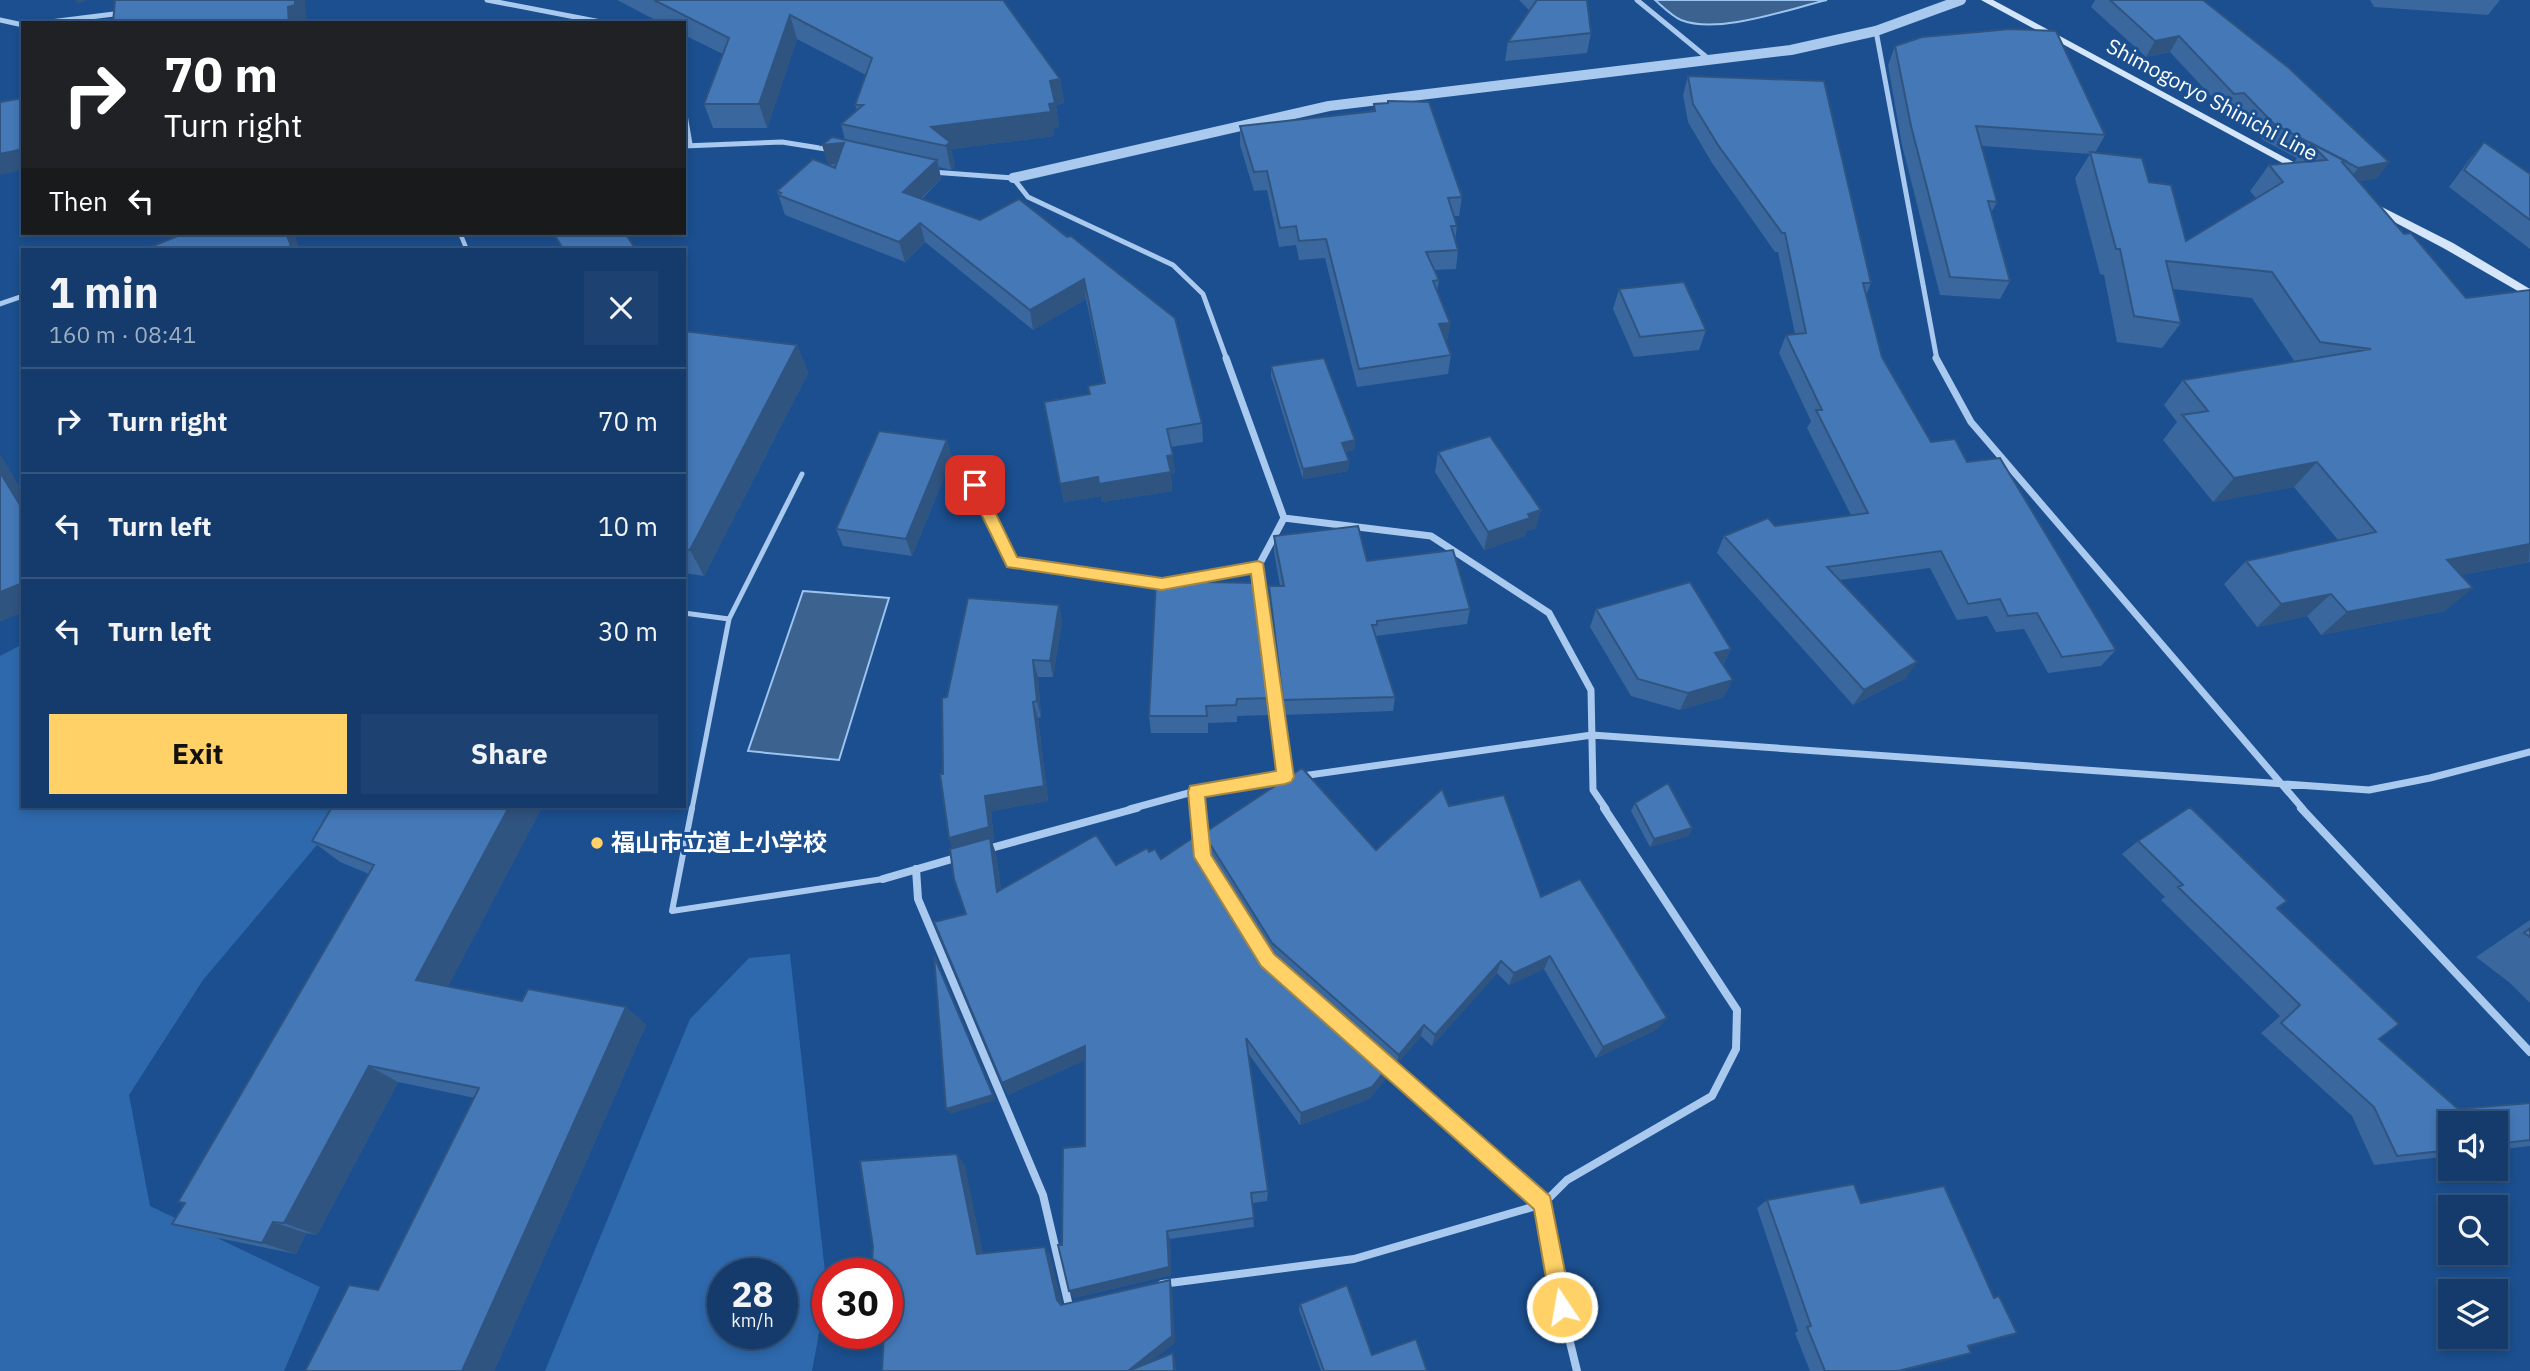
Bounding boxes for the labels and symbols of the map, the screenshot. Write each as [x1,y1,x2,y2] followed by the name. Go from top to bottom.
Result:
[2102,31,2323,167] street label: Shimogoryo Shinichi Line
[945,455,1005,515] pin
[611,826,827,858] place label: 福山市立道上小学校
[589,835,605,851] marker: 福山市立道上小学校
[812,1258,903,1349] speed limit sign: 30
[1525,1270,1599,1344] position arrow

